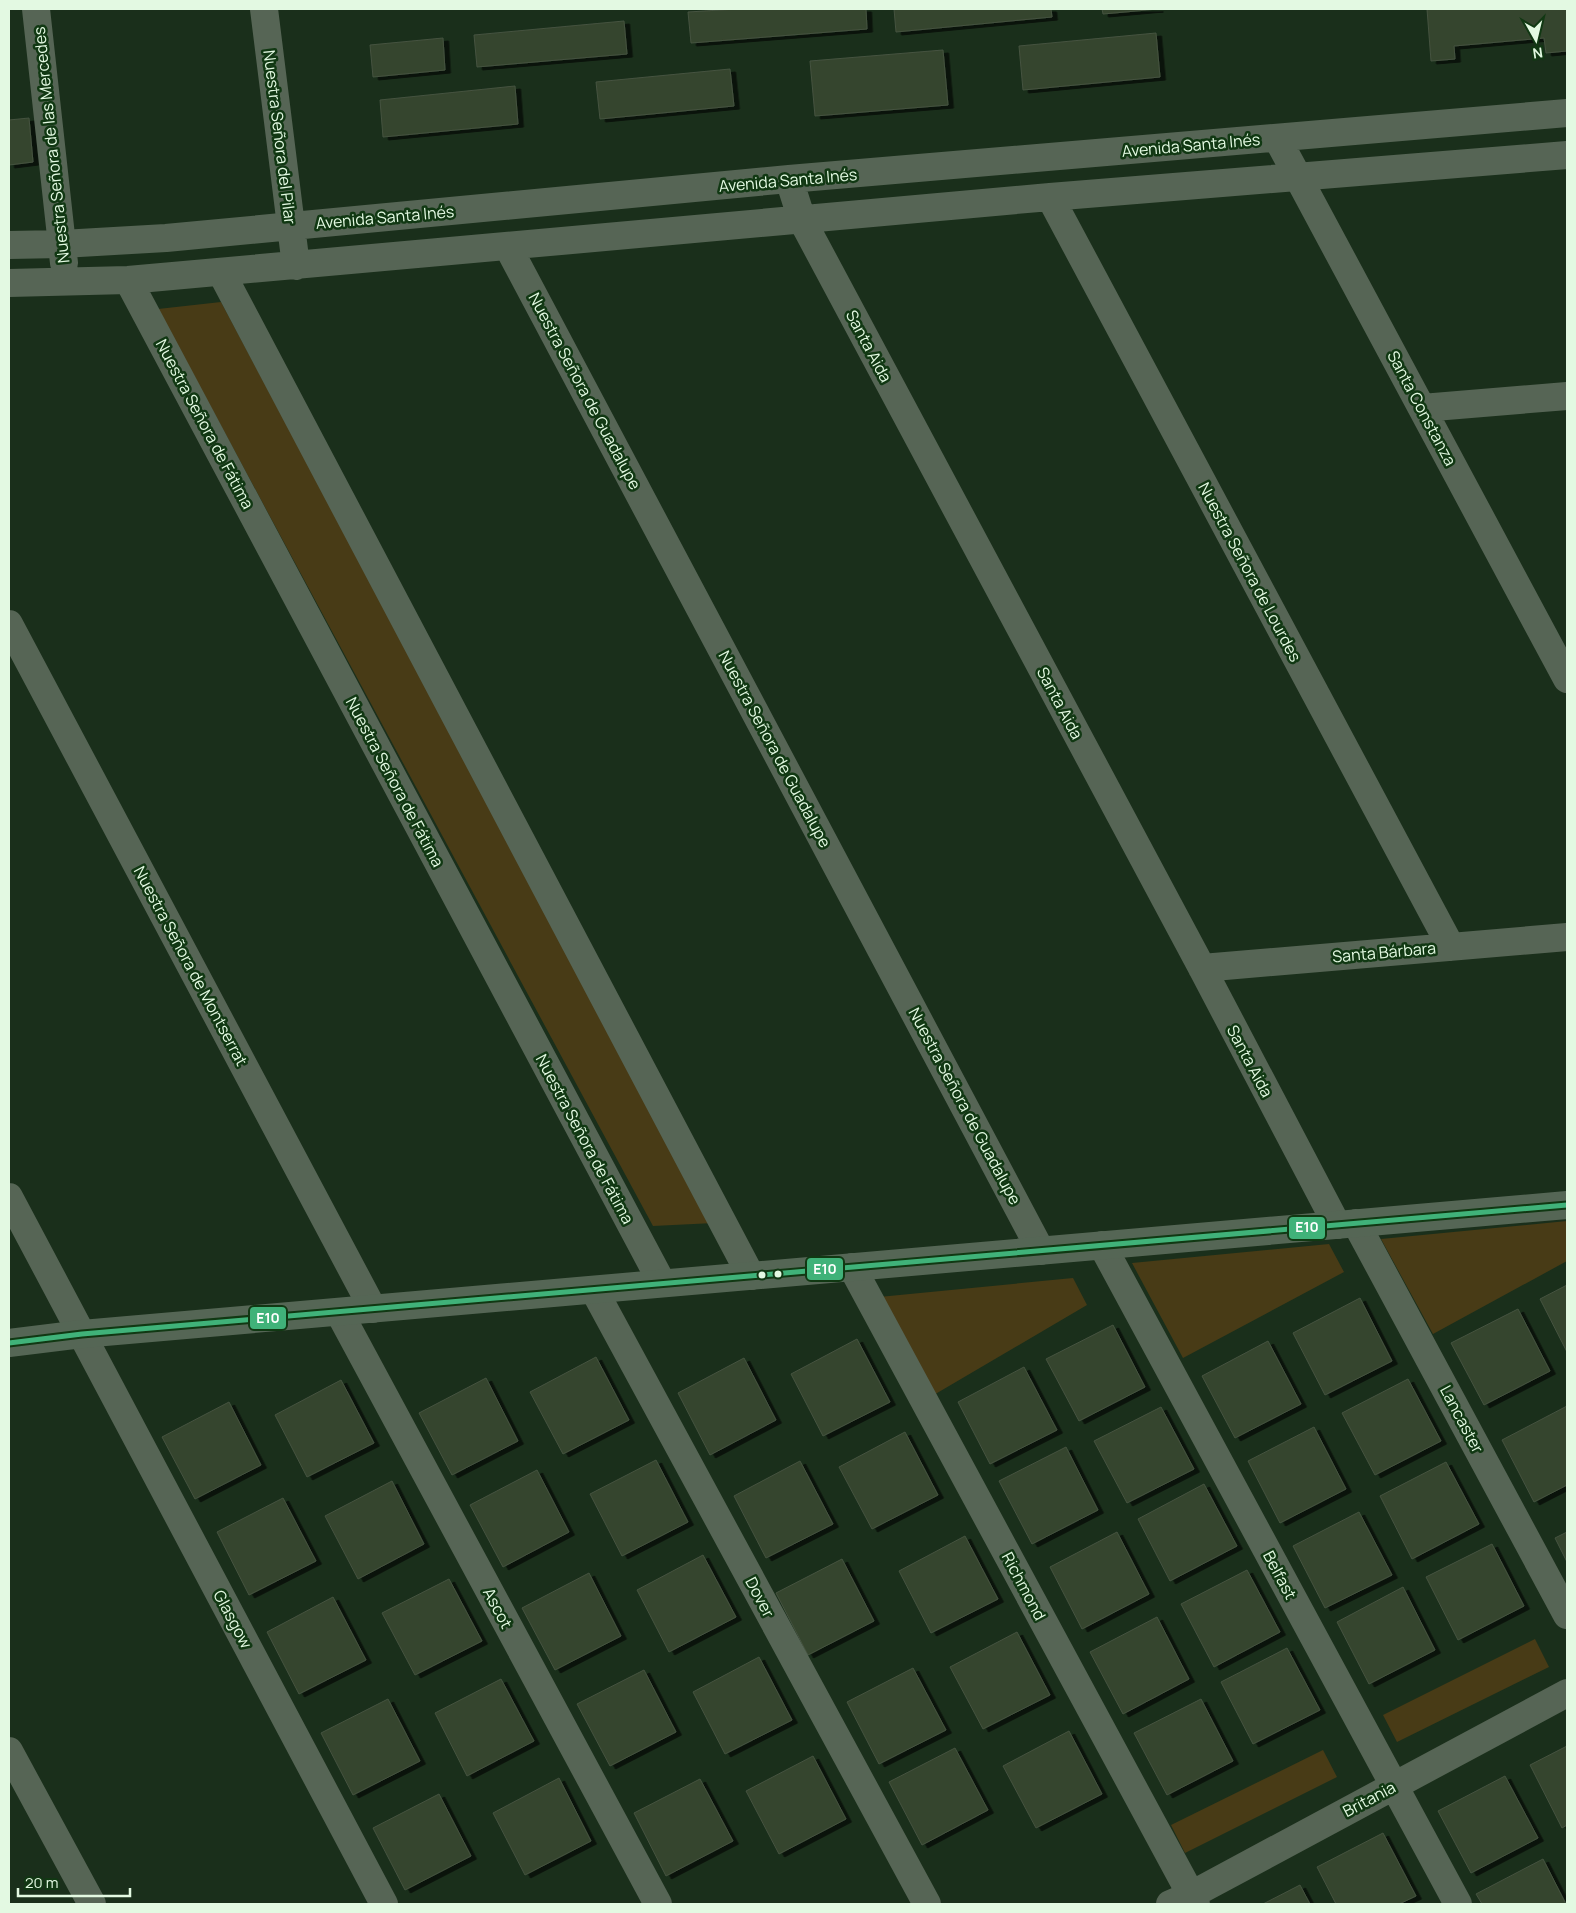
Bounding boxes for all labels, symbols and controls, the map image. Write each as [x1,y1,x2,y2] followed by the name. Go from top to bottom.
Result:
[1511,15,1561,65] north arrow
[28,26,74,264] street label: Nuestra Señora de las Mercedes
[1532,43,1544,63] text: N
[258,49,302,226] street label: Nuestra Señora del Pilar
[1121,128,1261,162] street label: Avenida Santa Inés
[718,163,858,197] street label: Avenida Santa Inés
[315,200,455,234] street label: Avenida Santa Inés
[524,289,646,493] street label: Nuestra Señora de Guadalupe
[841,306,897,386] street label: Santa Aida
[151,335,259,513] street label: Nuestra Señora de Fátima
[1382,347,1462,469] street label: Santa Constanza
[1193,479,1307,665] street label: Nuestra Señora de Lourdes
[714,647,836,851] street label: Nuestra Señora de Guadalupe
[1032,663,1088,743] street label: Santa Aida
[341,693,449,871] street label: Nuestra Señora de Fátima
[129,862,253,1070] street label: Nuestra Señora de Montserrat
[1331,937,1437,967] street label: Santa Bárbara
[904,1004,1026,1208] street label: Nuestra Señora de Guadalupe
[1222,1021,1278,1101] street label: Santa Aida
[531,1050,639,1228] street label: Nuestra Señora de Fátima
[1288,1216,1326,1240] line badge: E10
[1295,1217,1319,1236] text: E10
[806,1257,844,1281] line badge: E10
[813,1259,837,1278] text: E10
[773,1269,783,1279] unlabelled marker
[757,1270,767,1280] unlabelled marker
[249,1306,287,1330] line badge: E10
[256,1308,280,1327] text: E10
[1435,1381,1489,1457] street label: Lancaster
[1258,1547,1302,1603] street label: Belfast
[997,1548,1051,1624] street label: Richmond
[740,1573,780,1621] street label: Dover
[478,1584,518,1632] street label: Ascot
[208,1586,258,1652] street label: Glasgow
[1339,1776,1399,1822] street label: Britania
[18,1866,130,1898] scale bar
[25,1872,58,1893] text: 20 m

